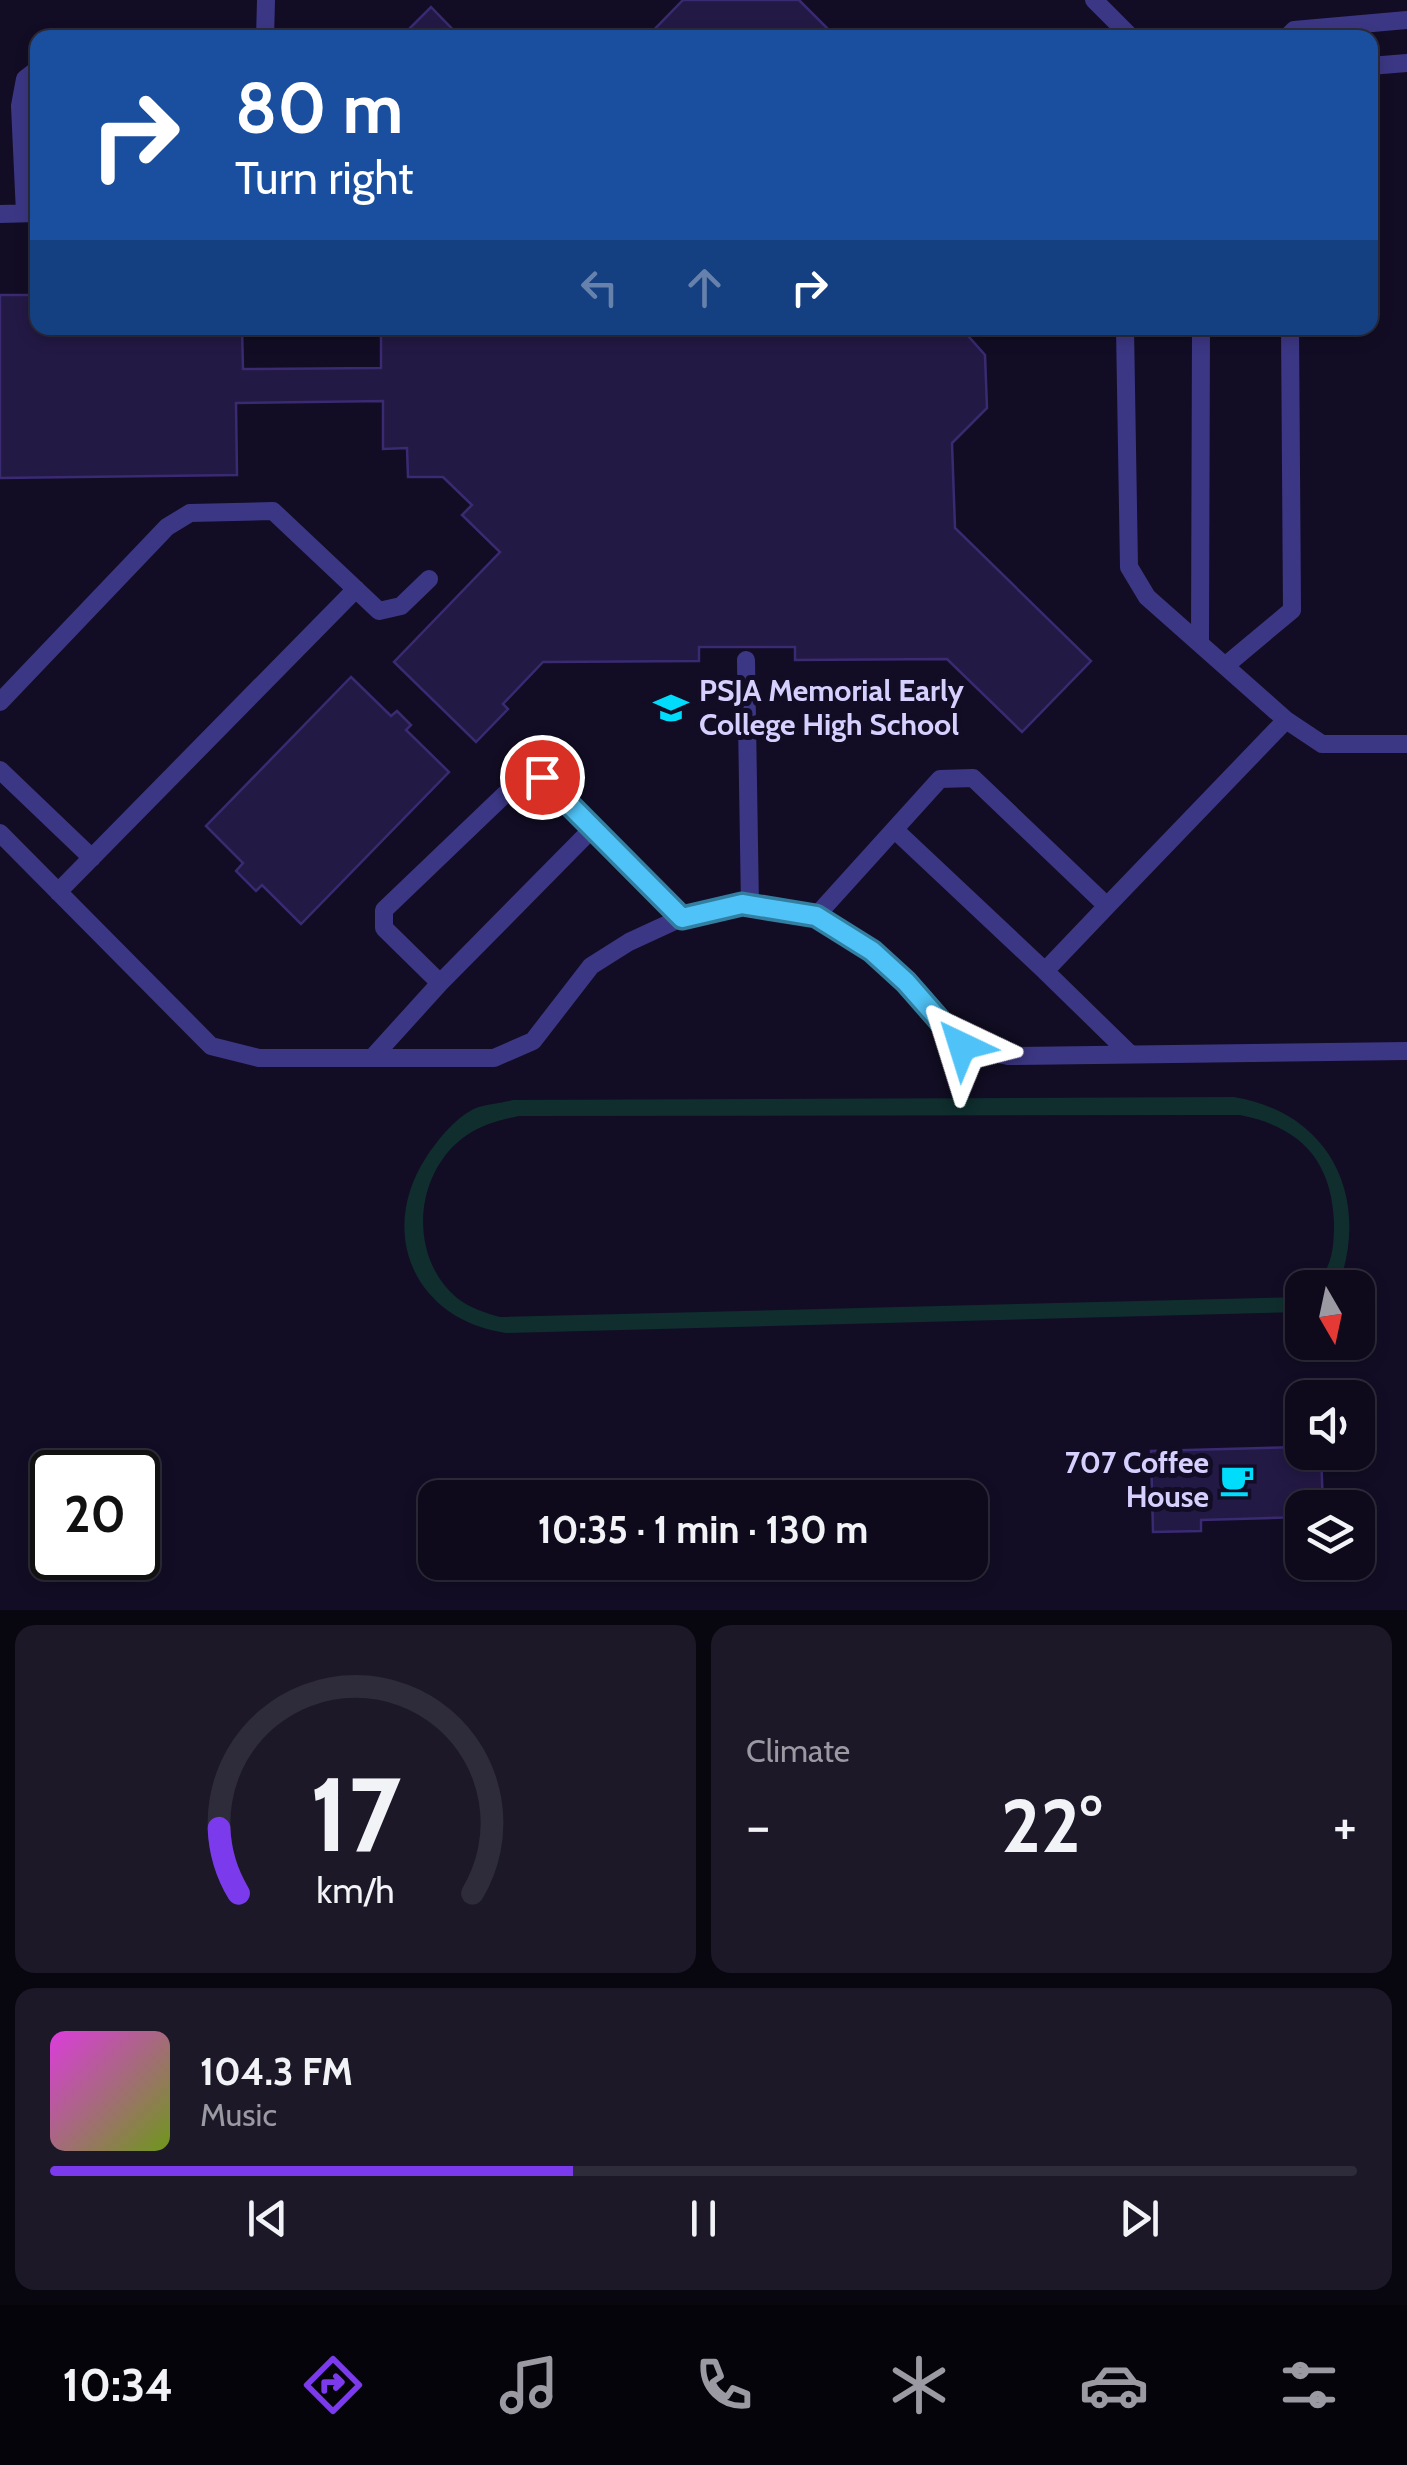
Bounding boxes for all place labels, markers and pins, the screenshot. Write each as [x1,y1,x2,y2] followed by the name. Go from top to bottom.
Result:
[699,672,965,743] place label: PSJA Memorial Early College High School
[652,689,690,727] school or university icon: PSJA Memorial Early College High School
[500,735,585,820] pin
[1065,1444,1209,1515] place label: 707 Coffee House
[1218,1461,1256,1499] cafe icon: 707 Coffee House

